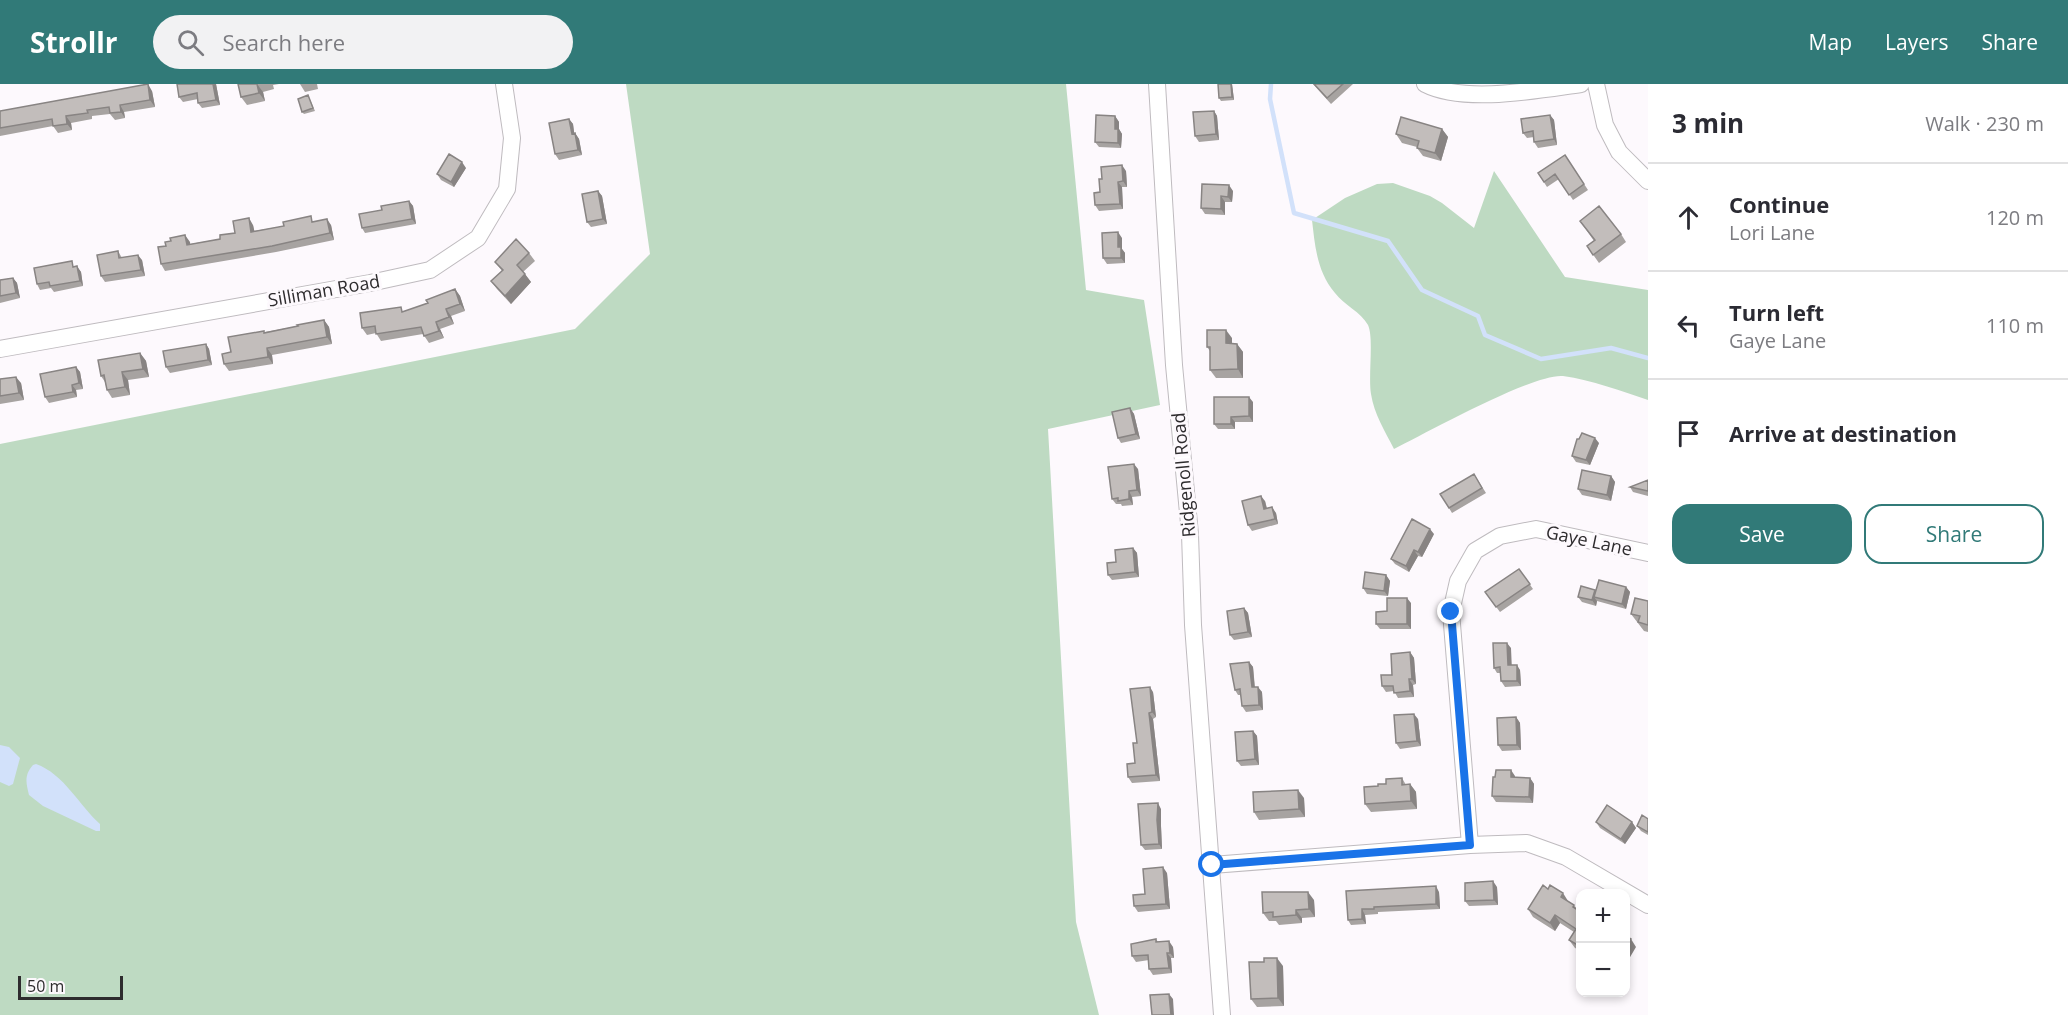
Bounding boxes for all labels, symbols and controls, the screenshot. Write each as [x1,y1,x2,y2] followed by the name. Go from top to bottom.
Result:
[153,15,573,69] search box
[30,23,117,61] text: Strollr
[174,26,207,59] icon: search
[222,27,345,57] text: Search here
[1809,28,1852,56] text: Map
[1885,28,1949,56] text: Layers
[1982,28,2038,56] text: Share
[1672,105,1744,141] text: 3 min
[1925,110,2044,137] text: Walk · 230 m
[1729,189,1829,219] text: Continue
[1672,201,1705,234] icon: ahead
[1986,204,2044,231] text: 120 m
[1729,219,1815,246] text: Lori Lane
[266,268,382,312] street label: Silliman Road
[1729,297,1824,327] text: Turn left
[1672,309,1705,342] icon: left
[1986,312,2044,339] text: 110 m
[1729,327,1826,354] text: Gaye Lane
[1166,412,1200,538] street label: Ridgenoll Road
[1672,417,1705,450] icon: arrive
[1729,418,1957,448] text: Arrive at destination
[1672,504,1852,564] button: Save
[1864,504,2044,564] button: Share
[1544,519,1634,561] street label: Gaye Lane
[1437,598,1463,624] route end
[1198,851,1224,877] route start
[1576,889,1630,997] map controls
[1576,889,1630,943] button: +
[1576,943,1630,997] button: −
[18,973,123,1000] scale bar
[27,975,64,997] text: 50 m

